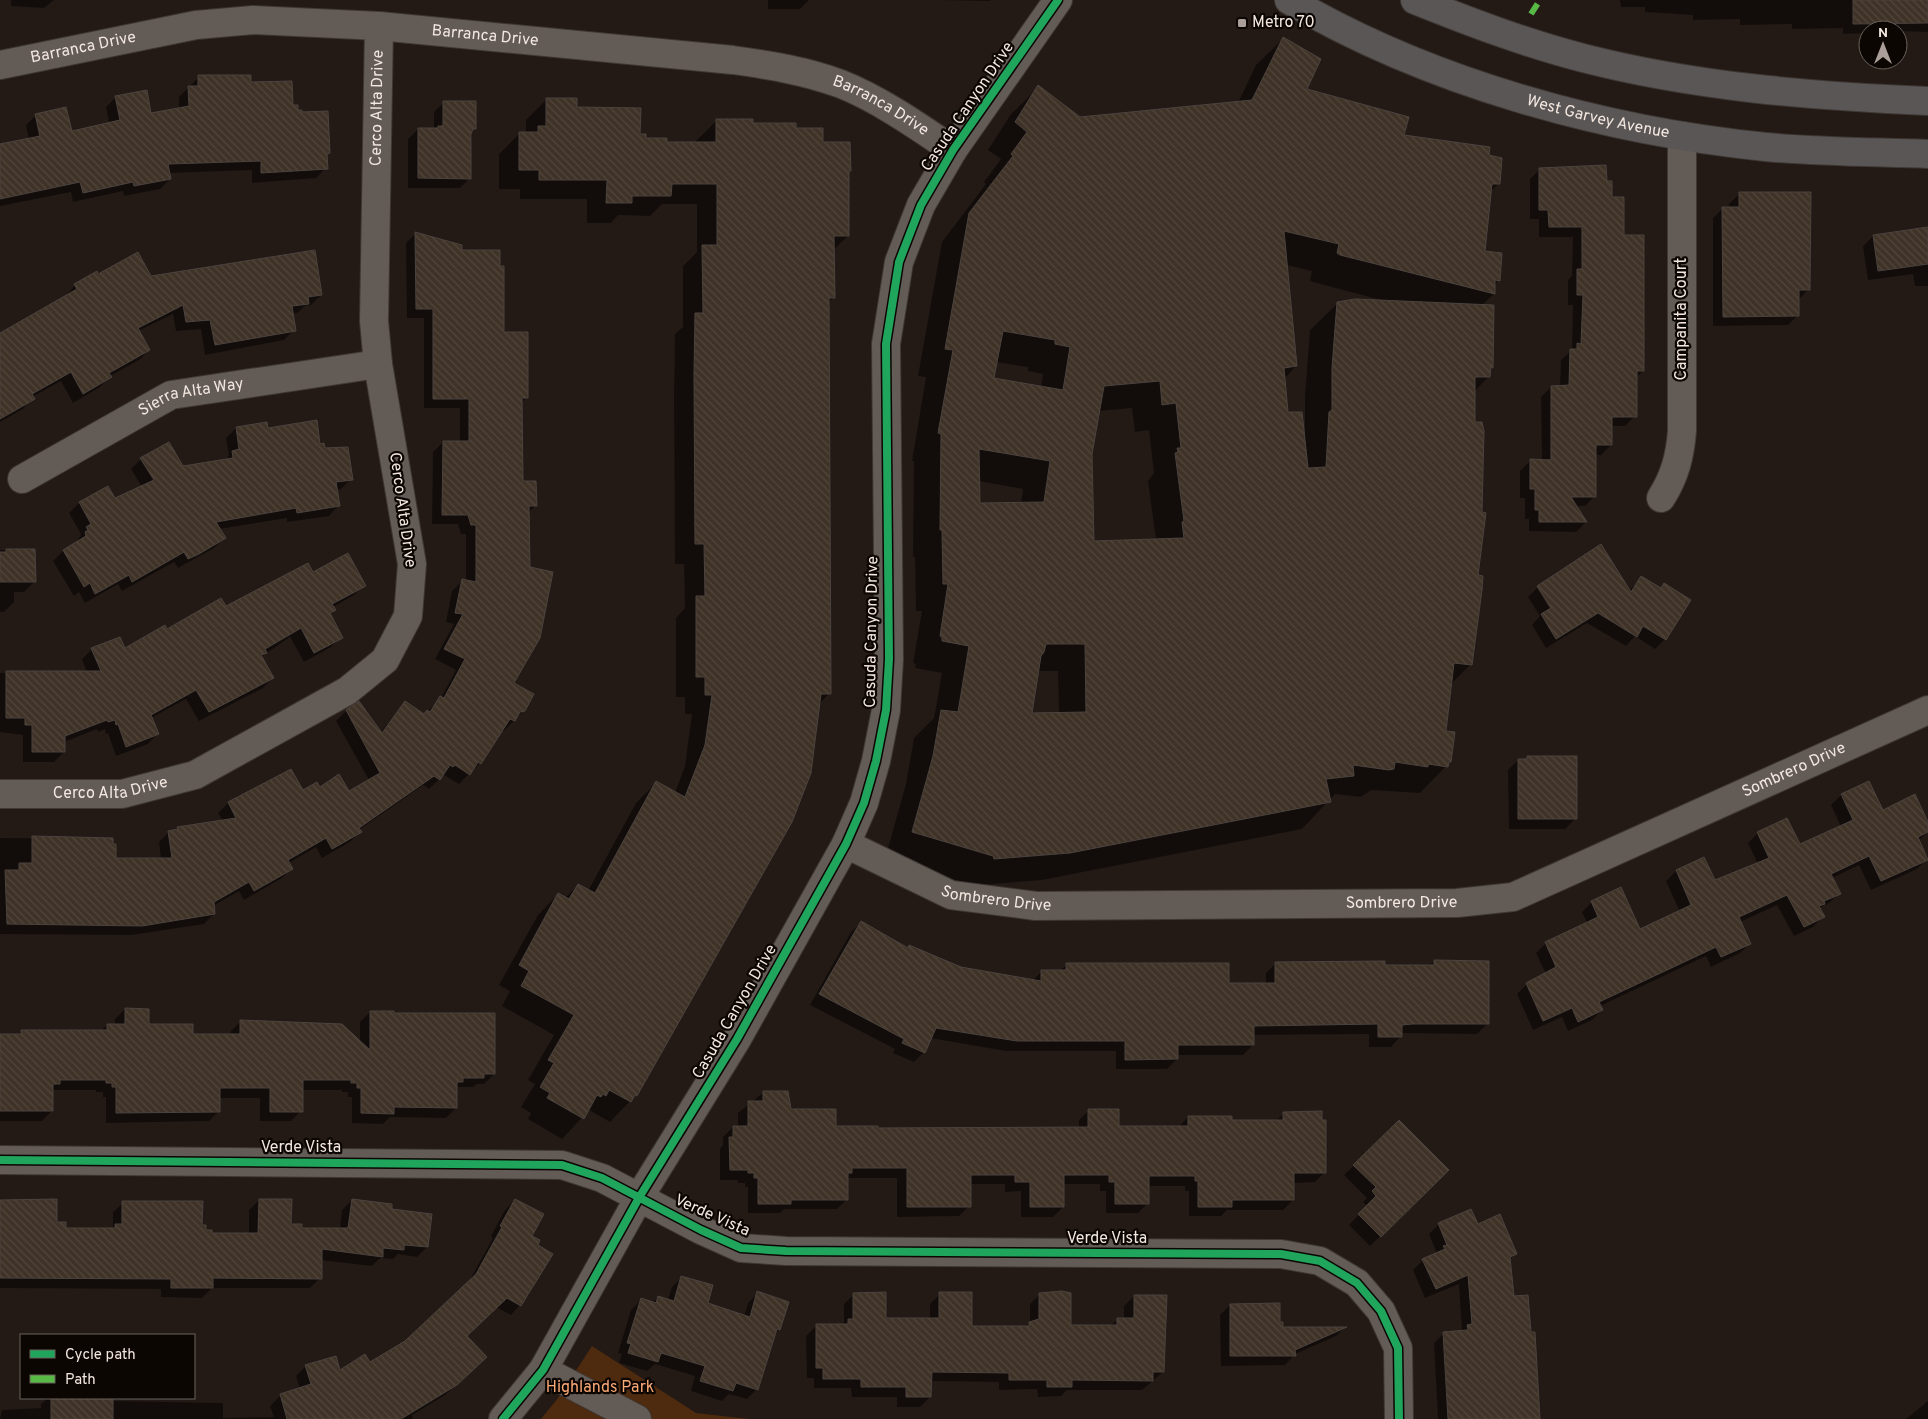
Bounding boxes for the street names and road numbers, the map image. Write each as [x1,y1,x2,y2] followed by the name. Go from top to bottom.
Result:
[431,21,539,51] street label: Barranca Drive
[29,27,138,69] street label: Barranca Drive
[917,38,1019,176] street label: Casuda Canyon Drive
[367,50,389,166] street label: Cerco Alta Drive
[830,72,932,141] street label: Barranca Drive
[1524,91,1671,144] street label: West Garvey Avenue
[1672,258,1692,380] street label: Campanita Court
[135,374,245,421] street label: Sierra Alta Way
[384,451,420,569] street label: Cerco Alta Drive
[861,556,883,708] street label: Casuda Canyon Drive
[1739,738,1849,802] street label: Sombrero Drive
[53,772,170,804] street label: Cerco Alta Drive
[937,881,1051,916] street label: Sombrero Drive
[1346,893,1457,914] street label: Sombrero Drive
[688,941,782,1083] street label: Casuda Canyon Drive
[261,1138,341,1158] street label: Verde Vista
[671,1191,753,1241] street label: Verde Vista
[1067,1229,1147,1249] street label: Verde Vista

